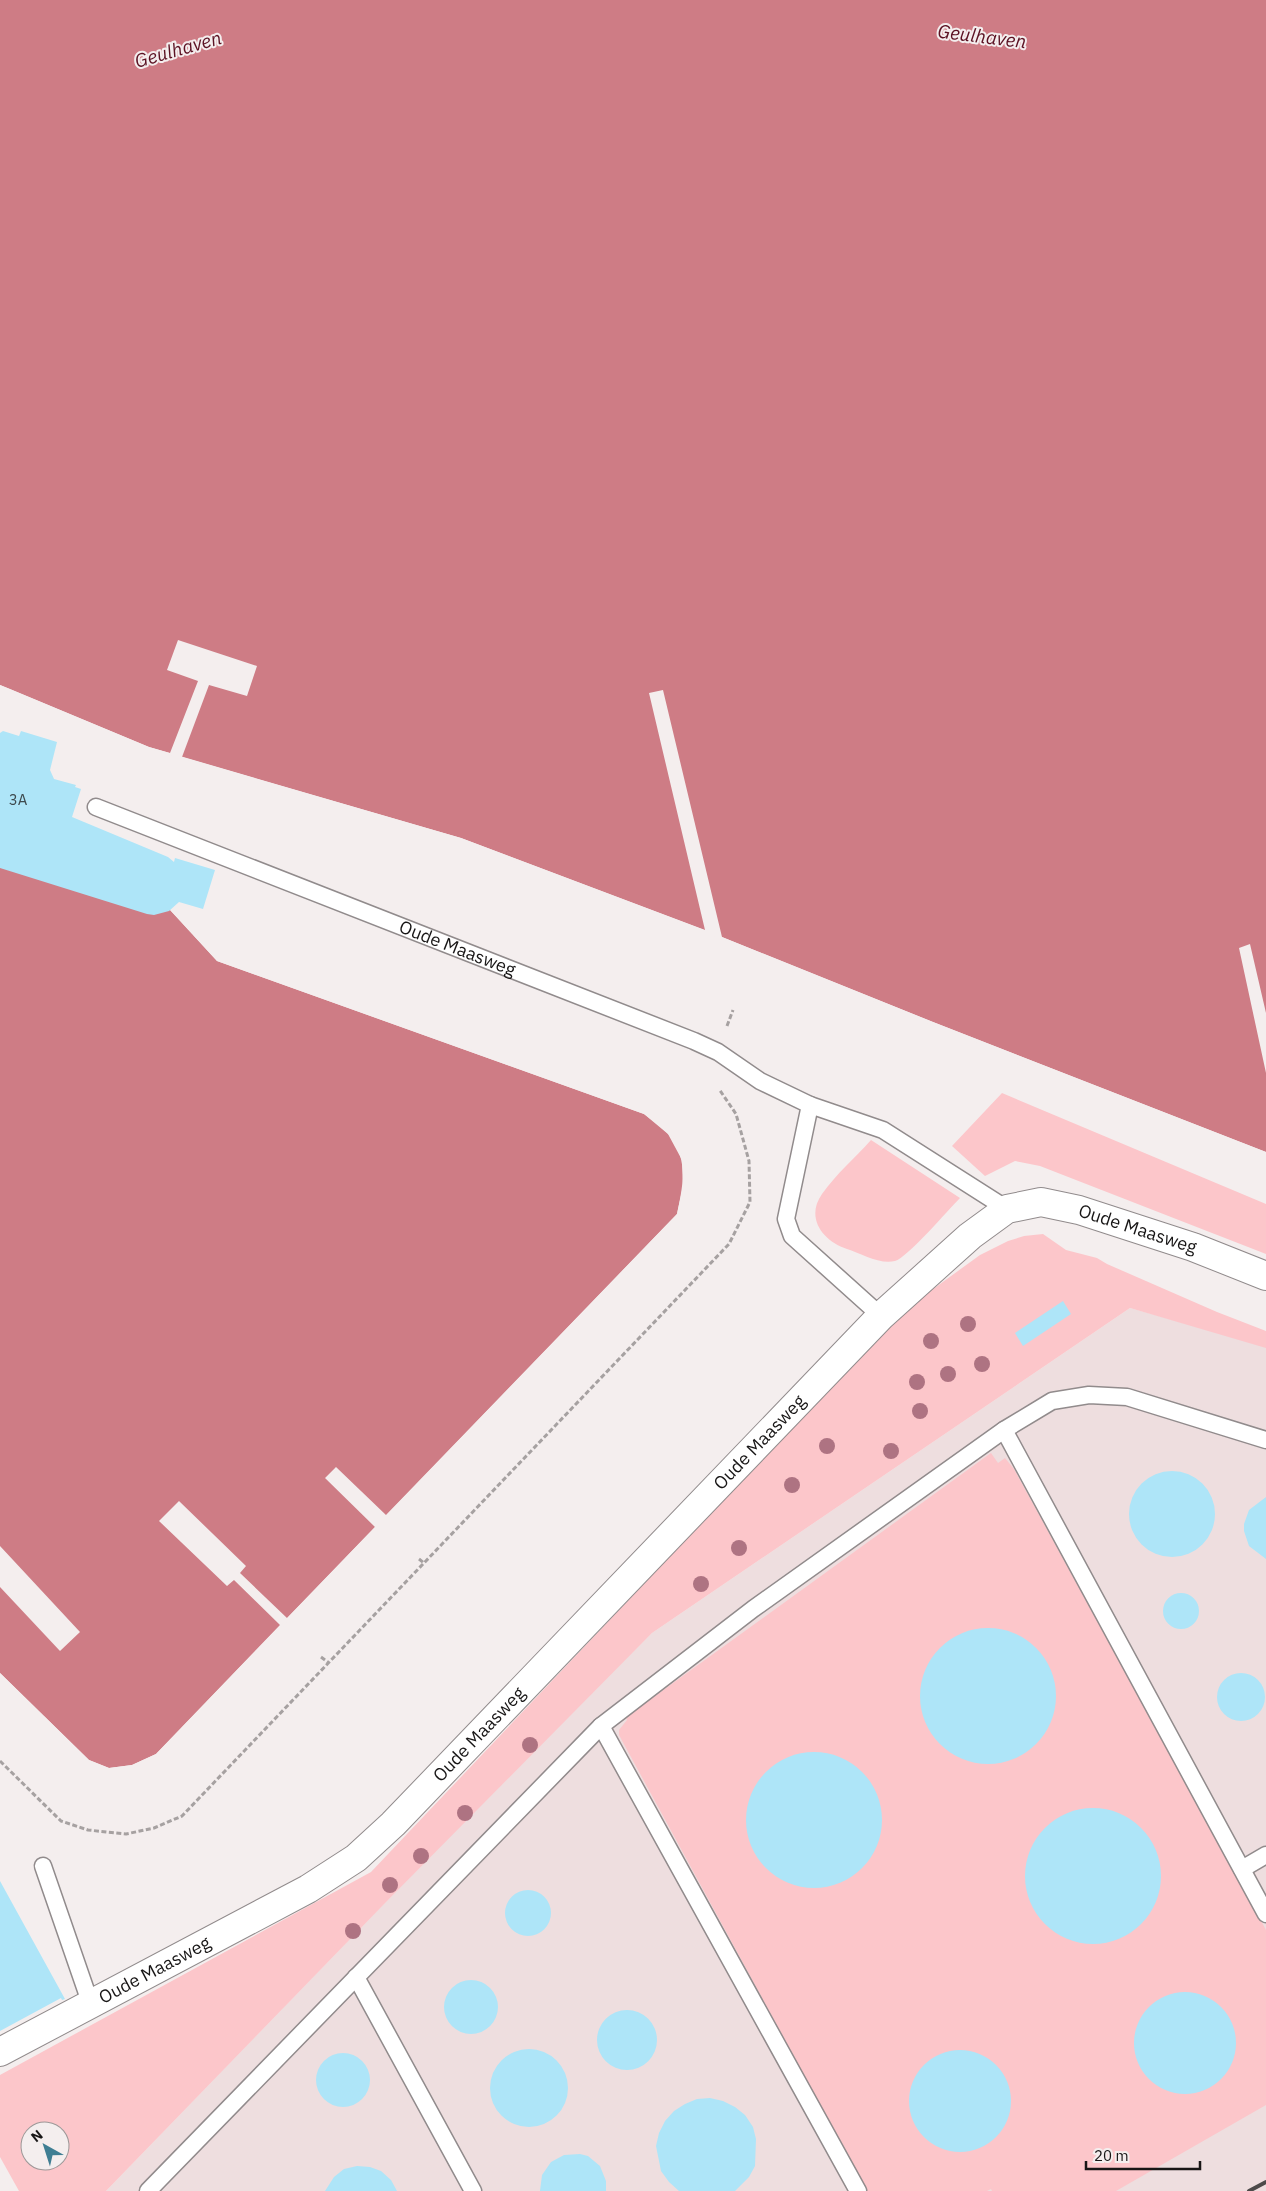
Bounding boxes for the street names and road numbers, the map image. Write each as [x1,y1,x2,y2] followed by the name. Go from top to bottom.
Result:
[396,915,520,981] street label: Oude Maasweg
[1076,1199,1200,1259] street label: Oude Maasweg
[708,1389,811,1494] street label: Oude Maasweg
[428,1681,530,1787] street label: Oude Maasweg
[95,1930,215,2009] street label: Oude Maasweg

